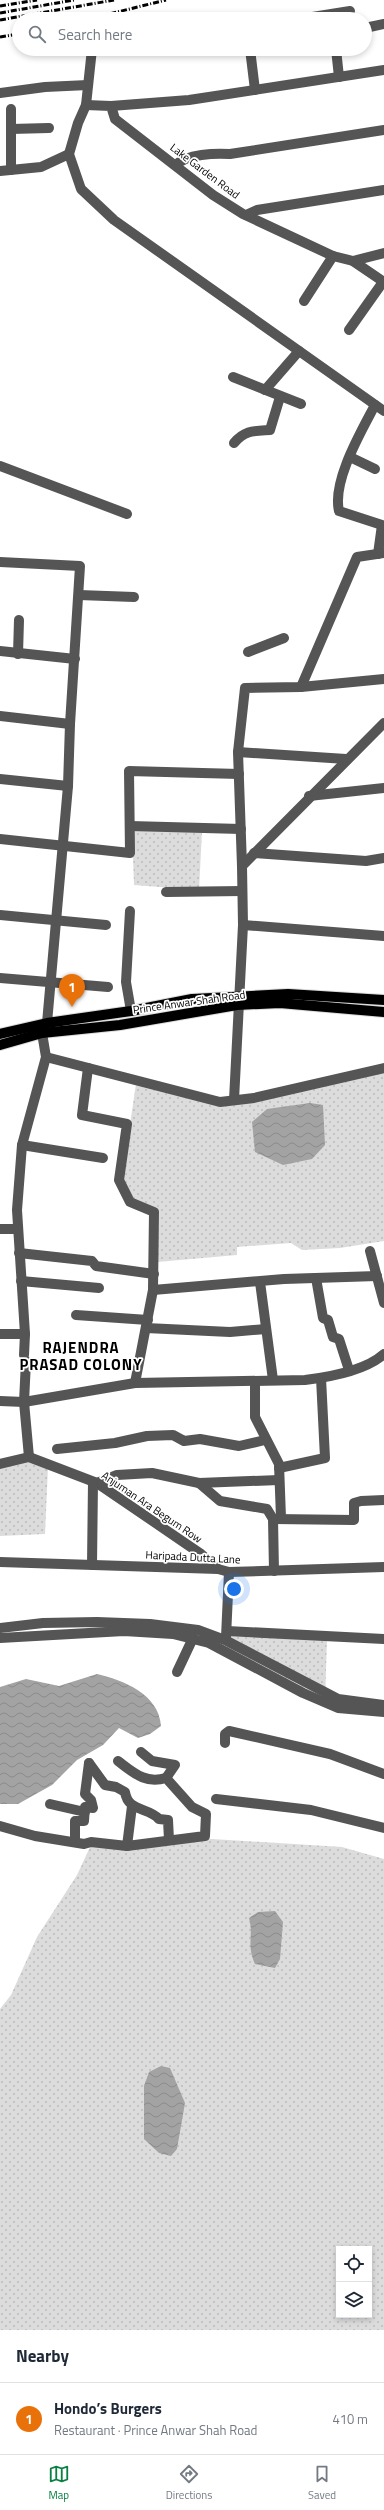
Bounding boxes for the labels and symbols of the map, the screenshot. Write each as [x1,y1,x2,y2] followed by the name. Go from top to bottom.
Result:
[167,140,243,203] street label: Lake Garden Road
[59,974,85,1007] pin: 1
[132,986,246,1018] street label: Prince Anwar Shah Road
[19,1336,143,1376] district label: RAJENDRA PRASAD COLONY
[98,1467,206,1547] street label: Anjuman Ara Begum Row
[145,1547,241,1567] street label: Haripada Dutta Lane
[224,1579,244,1599] your location

